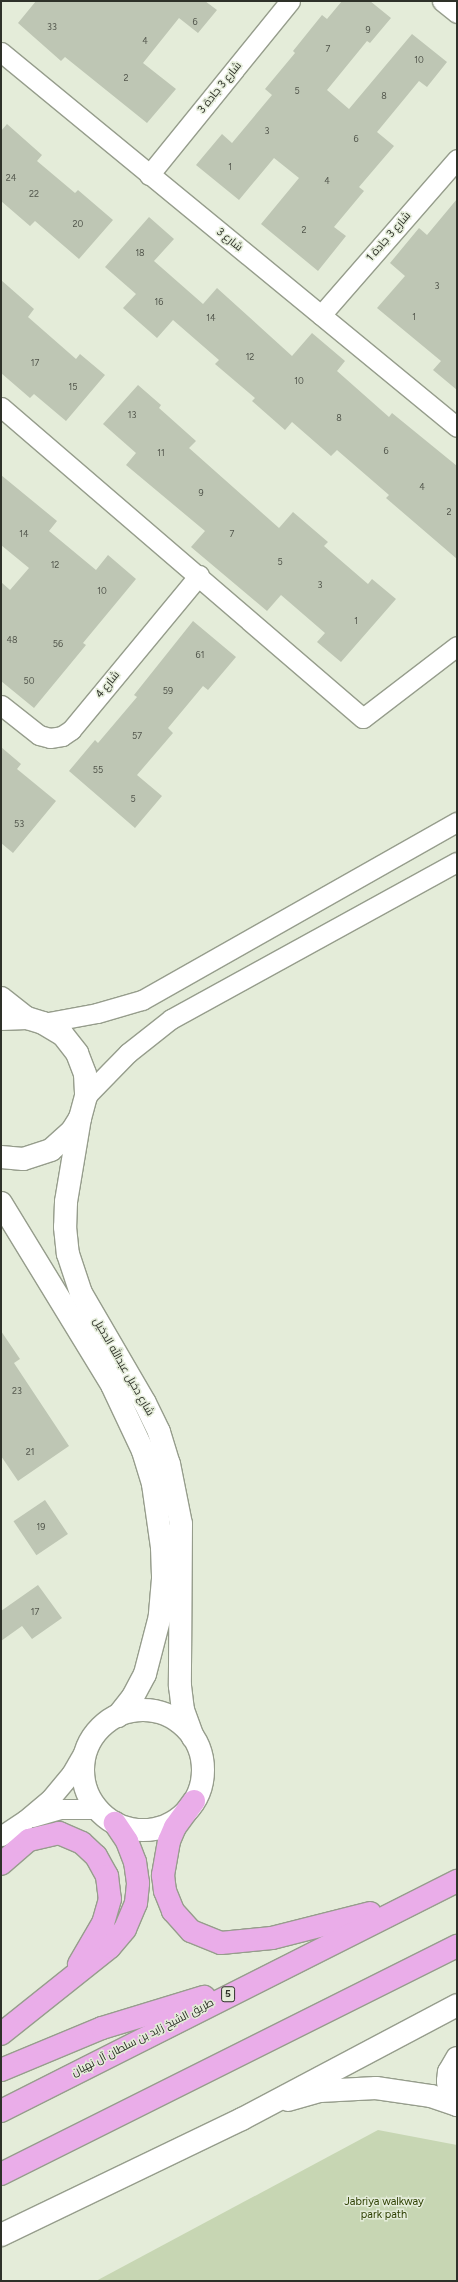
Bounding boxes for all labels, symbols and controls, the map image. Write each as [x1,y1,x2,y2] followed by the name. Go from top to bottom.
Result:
[192,17,198,27] house number: 6
[47,22,57,32] house number: 33
[365,25,371,35] house number: 9
[142,36,148,46] house number: 4
[326,44,330,54] house number: 7
[414,55,424,65] house number: 10
[195,60,245,116] street label: شارع 3 جادة 3
[123,73,129,83] house number: 2
[294,86,300,96] house number: 5
[381,91,387,101] house number: 8
[265,126,269,136] house number: 3
[353,134,359,144] house number: 6
[228,162,232,172] house number: 1
[6,173,16,183] house number: 24
[324,176,330,186] house number: 4
[29,189,39,199] house number: 22
[364,210,414,264] street label: شارع 3 جادة 1
[73,219,83,229] house number: 20
[213,225,245,255] street label: شارع 3
[301,225,307,235] house number: 2
[135,248,145,258] house number: 18
[435,281,439,291] house number: 3
[155,297,163,307] house number: 16
[412,312,416,322] house number: 1
[206,313,216,323] house number: 14
[246,352,254,362] house number: 12
[31,358,39,368] house number: 17
[294,376,304,386] house number: 10
[69,382,77,392] house number: 15
[128,410,136,420] house number: 13
[336,413,342,423] house number: 8
[383,446,389,456] house number: 6
[157,448,165,458] house number: 11
[419,482,425,492] house number: 4
[198,488,204,498] house number: 9
[446,507,452,517] house number: 2
[19,529,29,539] house number: 14
[230,529,234,539] house number: 7
[277,557,283,567] house number: 5
[51,560,59,570] house number: 12
[318,580,322,590] house number: 3
[97,586,107,596] house number: 10
[354,616,358,626] house number: 1
[6,635,18,645] house number: 48
[53,639,63,649] house number: 56
[196,650,204,660] house number: 61
[93,669,123,701] street label: شارع 4
[24,676,34,686] house number: 50
[163,686,173,696] house number: 59
[132,731,142,741] house number: 57
[93,765,103,775] house number: 55
[130,794,136,804] house number: 5
[14,819,24,829] house number: 53
[90,1316,156,1418] street label: شارع دخيل عبدالله الدخيل
[12,1386,22,1396] house number: 23
[26,1447,34,1457] house number: 21
[37,1522,45,1532] house number: 19
[31,1607,39,1617] house number: 17
[221,1986,235,2002] road number: 5
[70,1996,216,2080] street label: طريق الشيخ زايد بن سلطان آل نهيان
[344,2196,424,2222] park label: Jabriya walkway park path

